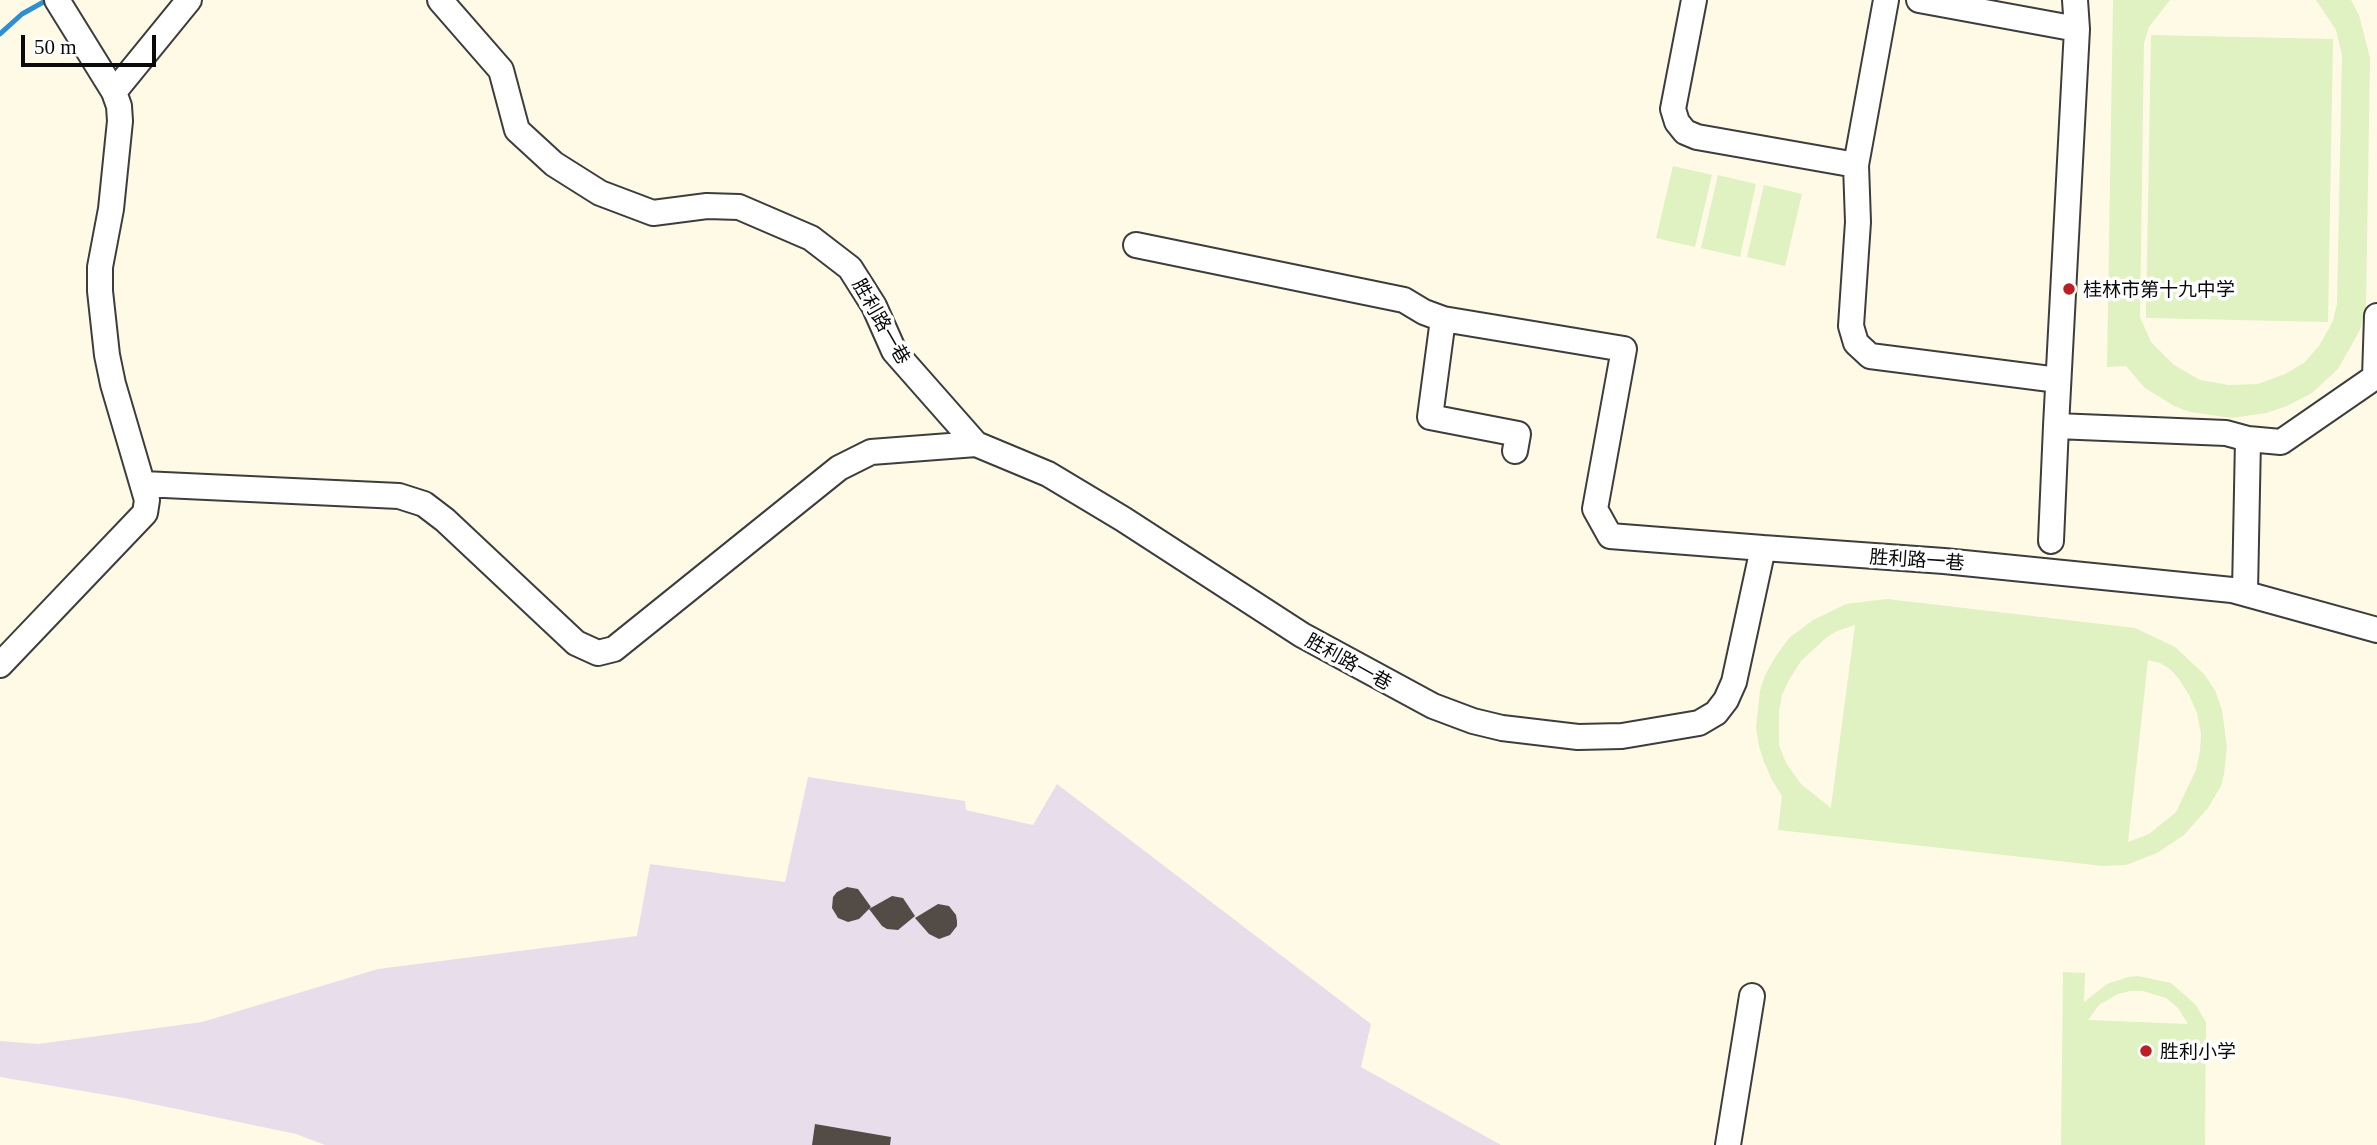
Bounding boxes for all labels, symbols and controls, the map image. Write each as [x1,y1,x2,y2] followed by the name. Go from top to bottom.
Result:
[24,21,159,65] scale bar
[34,35,77,59] text: 50 m
[848,274,916,368] street label: 胜利路一巷
[2083,278,2235,300] place label: 桂林市第十九中学
[2061,281,2077,297] marker: 桂林市第十九中学
[1869,544,1965,574] street label: 胜利路一巷
[1302,628,1396,694] street label: 胜利路一巷
[2160,1040,2236,1062] place label: 胜利小学
[2138,1043,2154,1059] marker: 胜利小学

